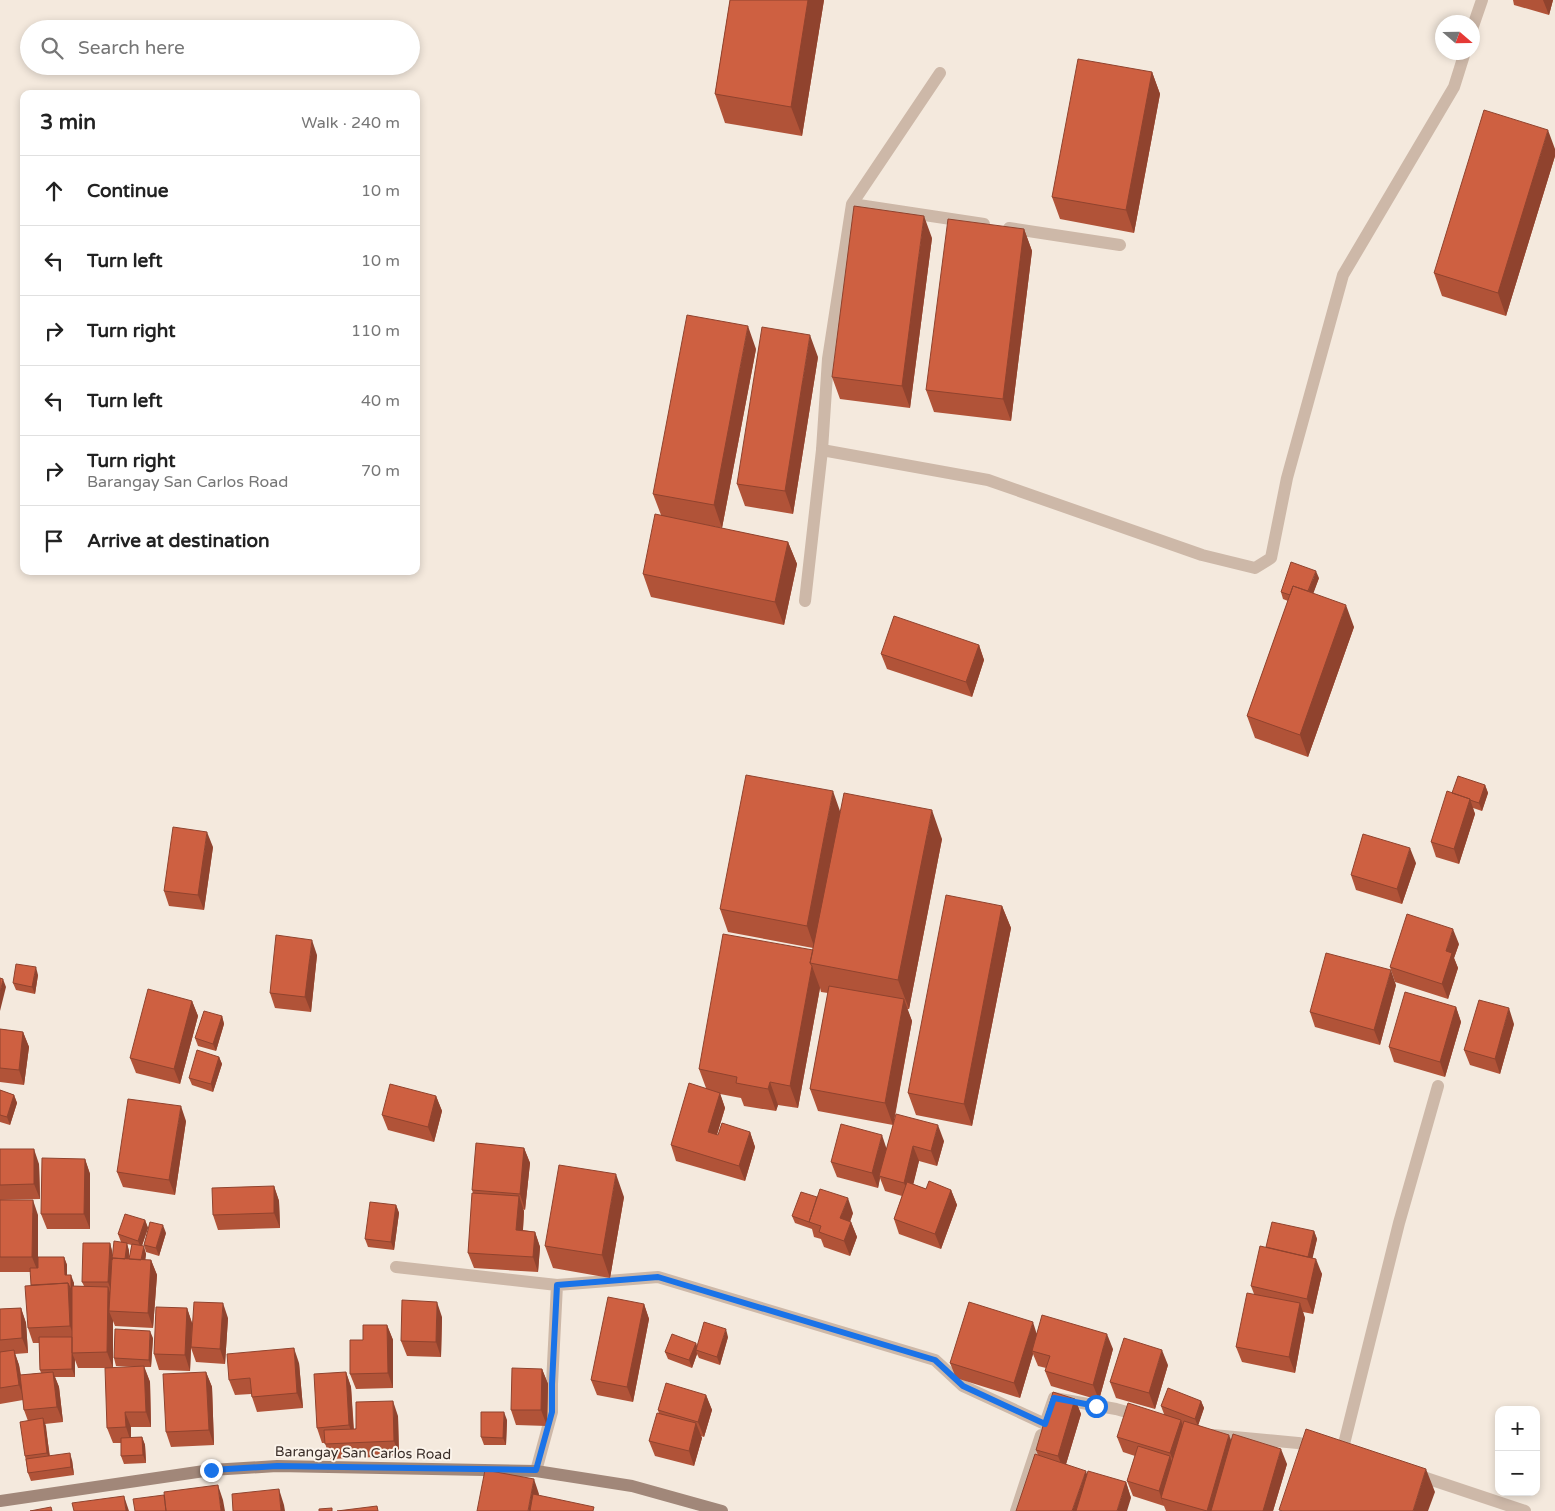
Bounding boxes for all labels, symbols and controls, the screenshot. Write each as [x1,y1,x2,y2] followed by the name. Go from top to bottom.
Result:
[1435,15,1480,60] north arrow
[20,20,420,75] search box
[38,34,66,62] icon: search
[78,37,185,59] text: Search here
[40,110,96,135] text: 3 min
[301,113,400,133] text: Walk · 240 m
[40,177,68,205] icon: ahead
[87,180,169,202] text: Continue
[361,181,400,201] text: 10 m
[40,247,68,275] icon: left
[87,250,163,272] text: Turn left
[361,251,400,271] text: 10 m
[40,317,68,345] icon: right
[87,320,175,342] text: Turn right
[351,321,400,341] text: 110 m
[40,387,68,415] icon: left
[87,390,163,412] text: Turn left
[361,391,400,411] text: 40 m
[87,450,175,472] text: Turn right
[40,457,68,485] icon: right
[361,461,400,481] text: 70 m
[87,472,288,492] text: Barangay San Carlos Road
[40,527,68,555] icon: arrive
[87,530,270,552] text: Arrive at destination
[1085,1395,1108,1418] route start
[1495,1406,1540,1496] map controls
[1495,1406,1540,1451] button: +
[275,1443,451,1463] street label: Barangay San Carlos Road
[1495,1451,1540,1496] button: −
[200,1459,223,1482] route end

